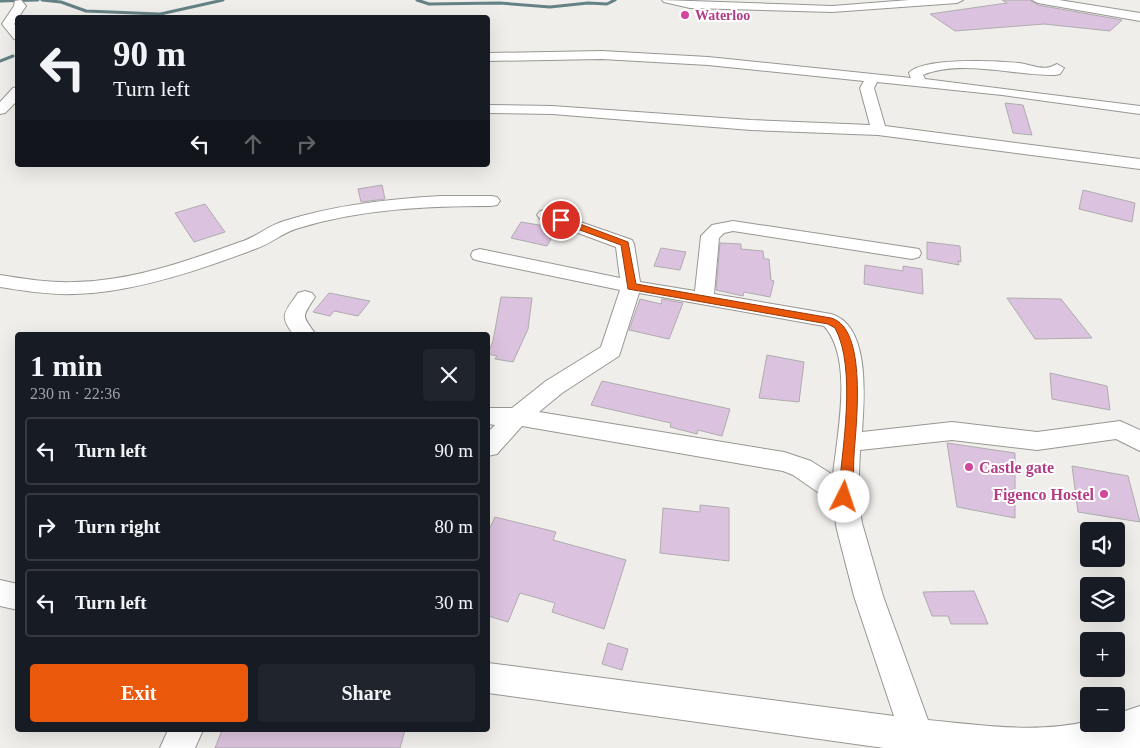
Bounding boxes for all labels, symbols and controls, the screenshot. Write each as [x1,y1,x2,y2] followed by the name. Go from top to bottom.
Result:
[695,8,750,23] place label: Waterloo
[679,9,691,21] marker: Waterloo
[30,35,95,100] icon: left
[113,35,186,74] text: 90 m
[113,76,190,101] text: Turn left
[186,130,214,158] icon: left
[239,130,267,158] icon: ahead
[292,130,320,158] icon: right
[540,199,582,241] pin
[547,206,575,234] icon: arrive
[30,349,103,382] text: 1 min
[423,349,475,401] button: close
[30,385,120,402] text: 230 m · 22:36
[32,437,60,465] icon: left
[75,440,147,461] text: Turn left
[434,440,473,461] text: 90 m
[979,459,1054,477] place label: Castle gate
[963,461,975,473] marker: Castle gate
[817,470,869,522] position arrow
[993,486,1095,504] place label: Figenco Hostel
[1098,488,1110,500] marker: Figenco Hostel
[32,513,60,541] icon: right
[75,516,160,537] text: Turn right
[434,516,473,537] text: 80 m
[1080,522,1125,732] map controls
[1080,522,1125,567] button: sound
[1080,577,1125,622] button: layers
[32,589,60,617] icon: left
[75,592,147,613] text: Turn left
[434,592,473,613] text: 30 m
[1080,632,1125,677] button: +
[30,664,248,722] button: Exit
[258,664,475,722] button: Share
[1080,687,1125,732] button: −

